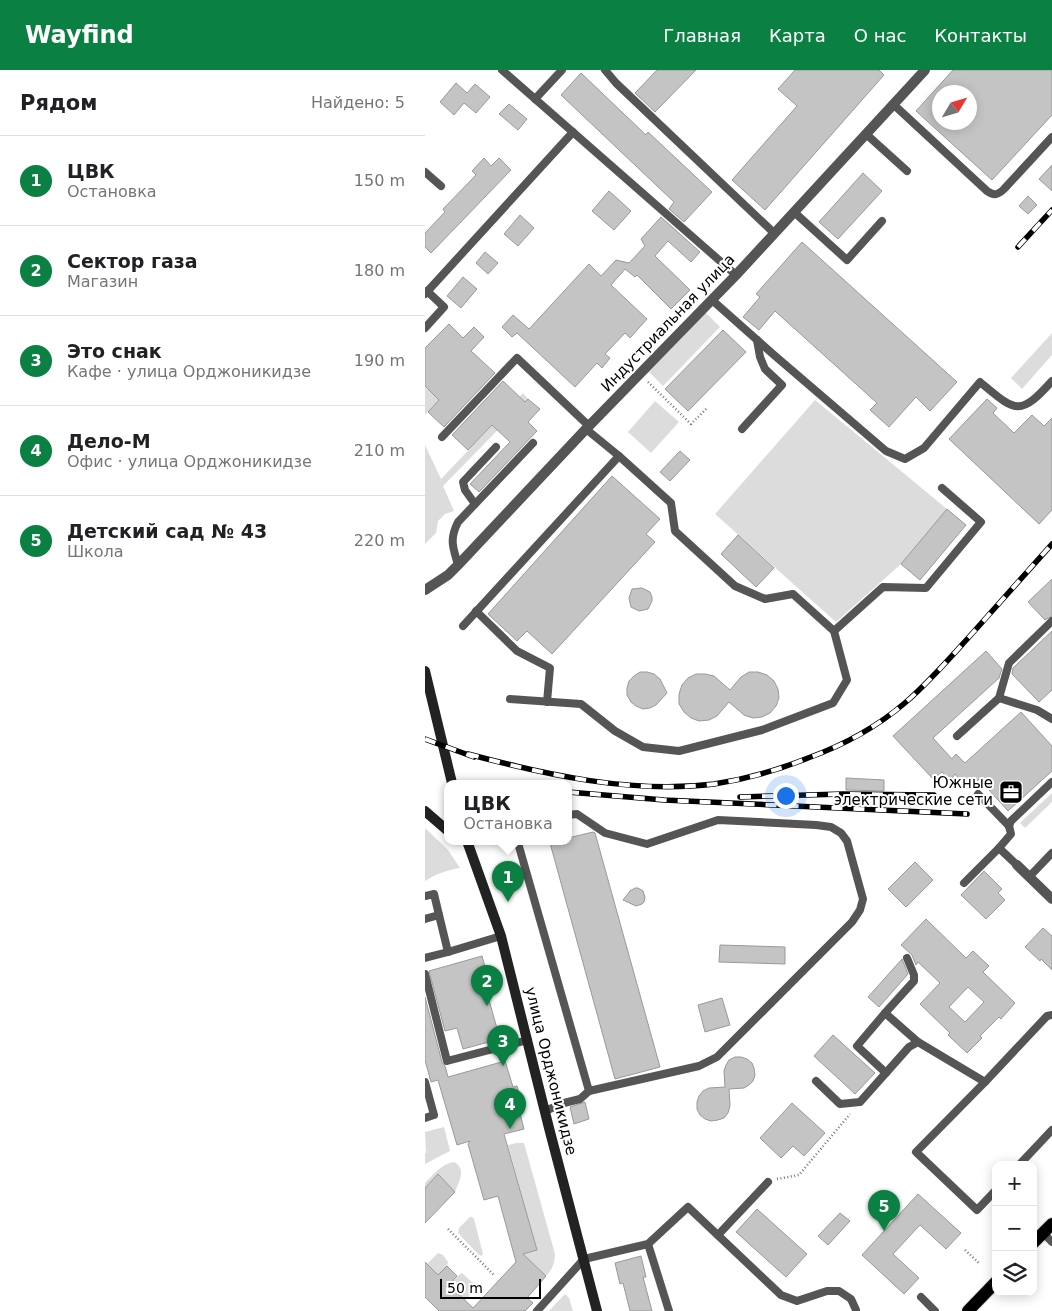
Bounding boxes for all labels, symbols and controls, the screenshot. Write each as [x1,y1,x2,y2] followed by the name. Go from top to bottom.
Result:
[25,21,134,49] text: Wayfind
[663,25,741,46] text: Главная
[769,25,826,46] text: Карта
[854,25,906,46] text: О нас
[934,25,1027,46] text: Контакты
[932,85,977,130] north arrow
[20,91,97,115] text: Рядом
[311,93,405,112] text: Найдено: 5
[67,160,115,182] text: ЦВК
[30,171,42,190] text: 1
[354,171,405,190] text: 150 m
[67,182,157,201] text: Остановка
[67,250,198,272] text: Сектор газа
[597,250,739,396] street label: Индустриальная улица
[30,261,42,280] text: 2
[354,261,405,280] text: 180 m
[67,272,138,291] text: Магазин
[67,340,162,362] text: Это снак
[30,351,42,370] text: 3
[354,351,405,370] text: 190 m
[67,362,311,381] text: Кафе · улица Орджоникидзе
[67,430,151,452] text: Дело-М
[30,441,42,460] text: 4
[354,441,405,460] text: 210 m
[67,452,312,471] text: Офис · улица Орджоникидзе
[67,520,267,542] text: Детский сад № 43
[30,531,42,550] text: 5
[354,531,405,550] text: 220 m
[67,542,124,561] text: Школа
[834,774,993,809] place label: Южные электрические сети
[998,779,1024,805] office icon: Южные электрические сети
[444,780,572,845] popup
[773,783,799,809] your location
[463,792,511,814] text: ЦВК
[463,814,553,833] text: Остановка
[492,861,524,902] pin: 1
[471,965,503,1006] pin: 2
[521,985,581,1157] street label: улица Орджоникидзе
[487,1025,519,1066] pin: 3
[494,1088,526,1129] pin: 4
[992,1161,1037,1296] map controls
[992,1161,1037,1206] button: +
[868,1190,900,1231] pin: 5
[992,1206,1037,1251] button: −
[992,1251,1037,1296] button: layers
[440,1276,541,1299] scale bar
[447,1280,483,1296] text: 50 m

